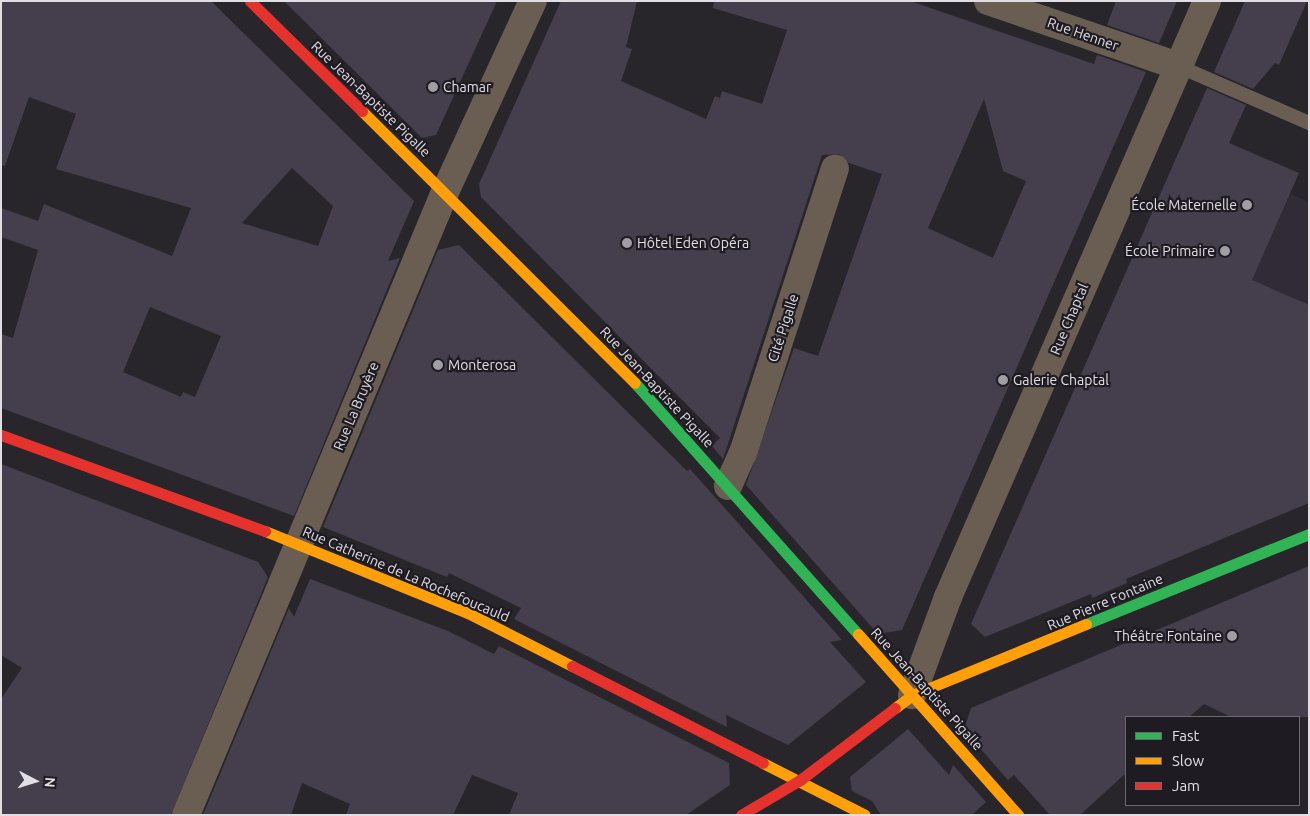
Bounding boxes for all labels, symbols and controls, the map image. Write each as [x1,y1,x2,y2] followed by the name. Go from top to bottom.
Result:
[1045,14,1121,54] street label: Rue Henner
[308,38,434,160] street label: Rue Jean-Baptiste Pigalle
[443,79,491,95] place label: Chamar
[427,81,439,93] marker: Chamar
[1131,197,1237,213] place label: École Maternelle
[1241,199,1253,211] marker: École Maternelle
[637,235,749,251] place label: Hôtel Eden Opéra
[621,237,633,249] marker: Hôtel Eden Opéra
[1125,243,1215,259] place label: École Primaire
[1219,245,1231,257] marker: École Primaire
[1046,281,1092,357] street label: Rue Chaptal
[764,292,802,364] street label: Cité Pigalle
[597,323,717,451] street label: Rue Jean-Baptiste Pigalle
[448,357,516,373] place label: Monterosa
[330,359,382,453] street label: Rue La Bruyère
[432,359,444,371] marker: Monterosa
[1013,372,1109,388] place label: Galerie Chaptal
[997,374,1009,386] marker: Galerie Chaptal
[300,523,512,625] street label: Rue Catherine de La Rochefoucauld
[1045,570,1165,634] street label: Rue Pierre Fontaine
[867,624,987,754] street label: Rue Jean-Baptiste Pigalle
[1114,628,1222,644] place label: Théâtre Fontaine
[1226,630,1238,642] marker: Théâtre Fontaine
[1125,716,1300,806] legend
[1172,727,1199,744] text: Fast
[1172,752,1204,769] text: Slow
[10,756,60,806] north arrow
[42,776,58,788] text: N
[1172,777,1200,794] text: Jam

